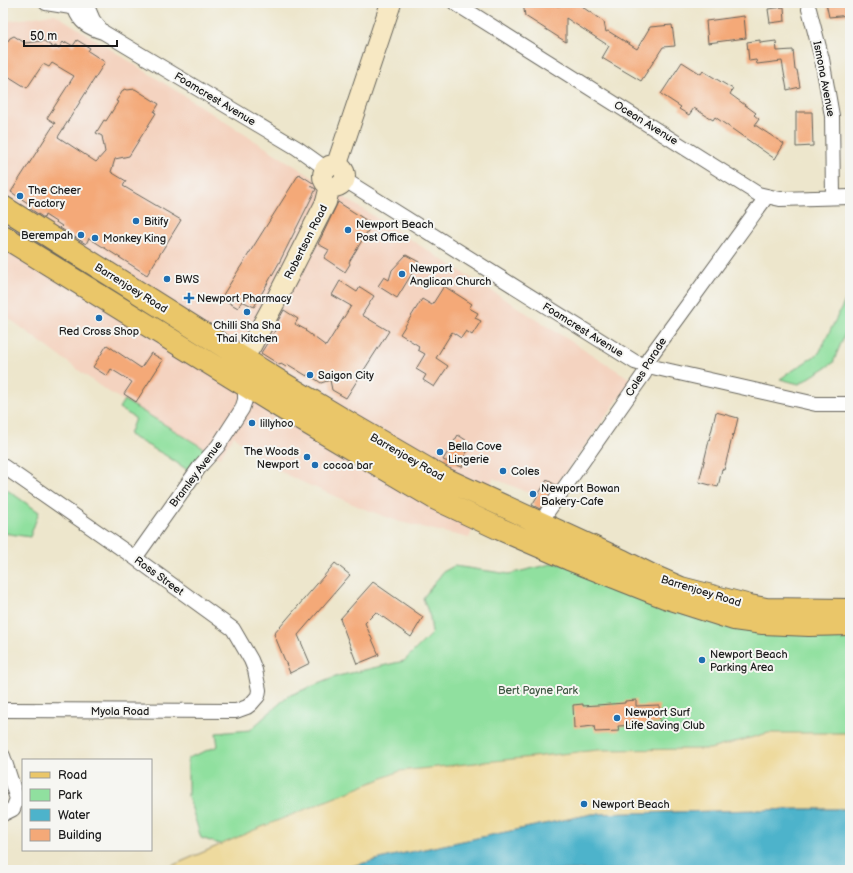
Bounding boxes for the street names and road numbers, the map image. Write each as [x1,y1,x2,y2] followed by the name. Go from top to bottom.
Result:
[810,40,838,118] street label: Ismona Avenue
[172,70,258,129] street label: Foamcrest Avenue
[612,98,681,148] street label: Ocean Avenue
[282,203,330,281] street label: Robertson Road
[92,260,170,316] street label: Barrenjoey Road
[540,300,626,360] street label: Foamcrest Avenue
[623,335,669,399] street label: Coles Parade
[368,431,446,483] street label: Barrenjoey Road
[167,438,225,510] street label: Bramley Avenue
[132,554,187,599] street label: Ross Street
[659,573,743,609] street label: Barrenjoey Road
[91,705,149,718] street label: Myola Road

